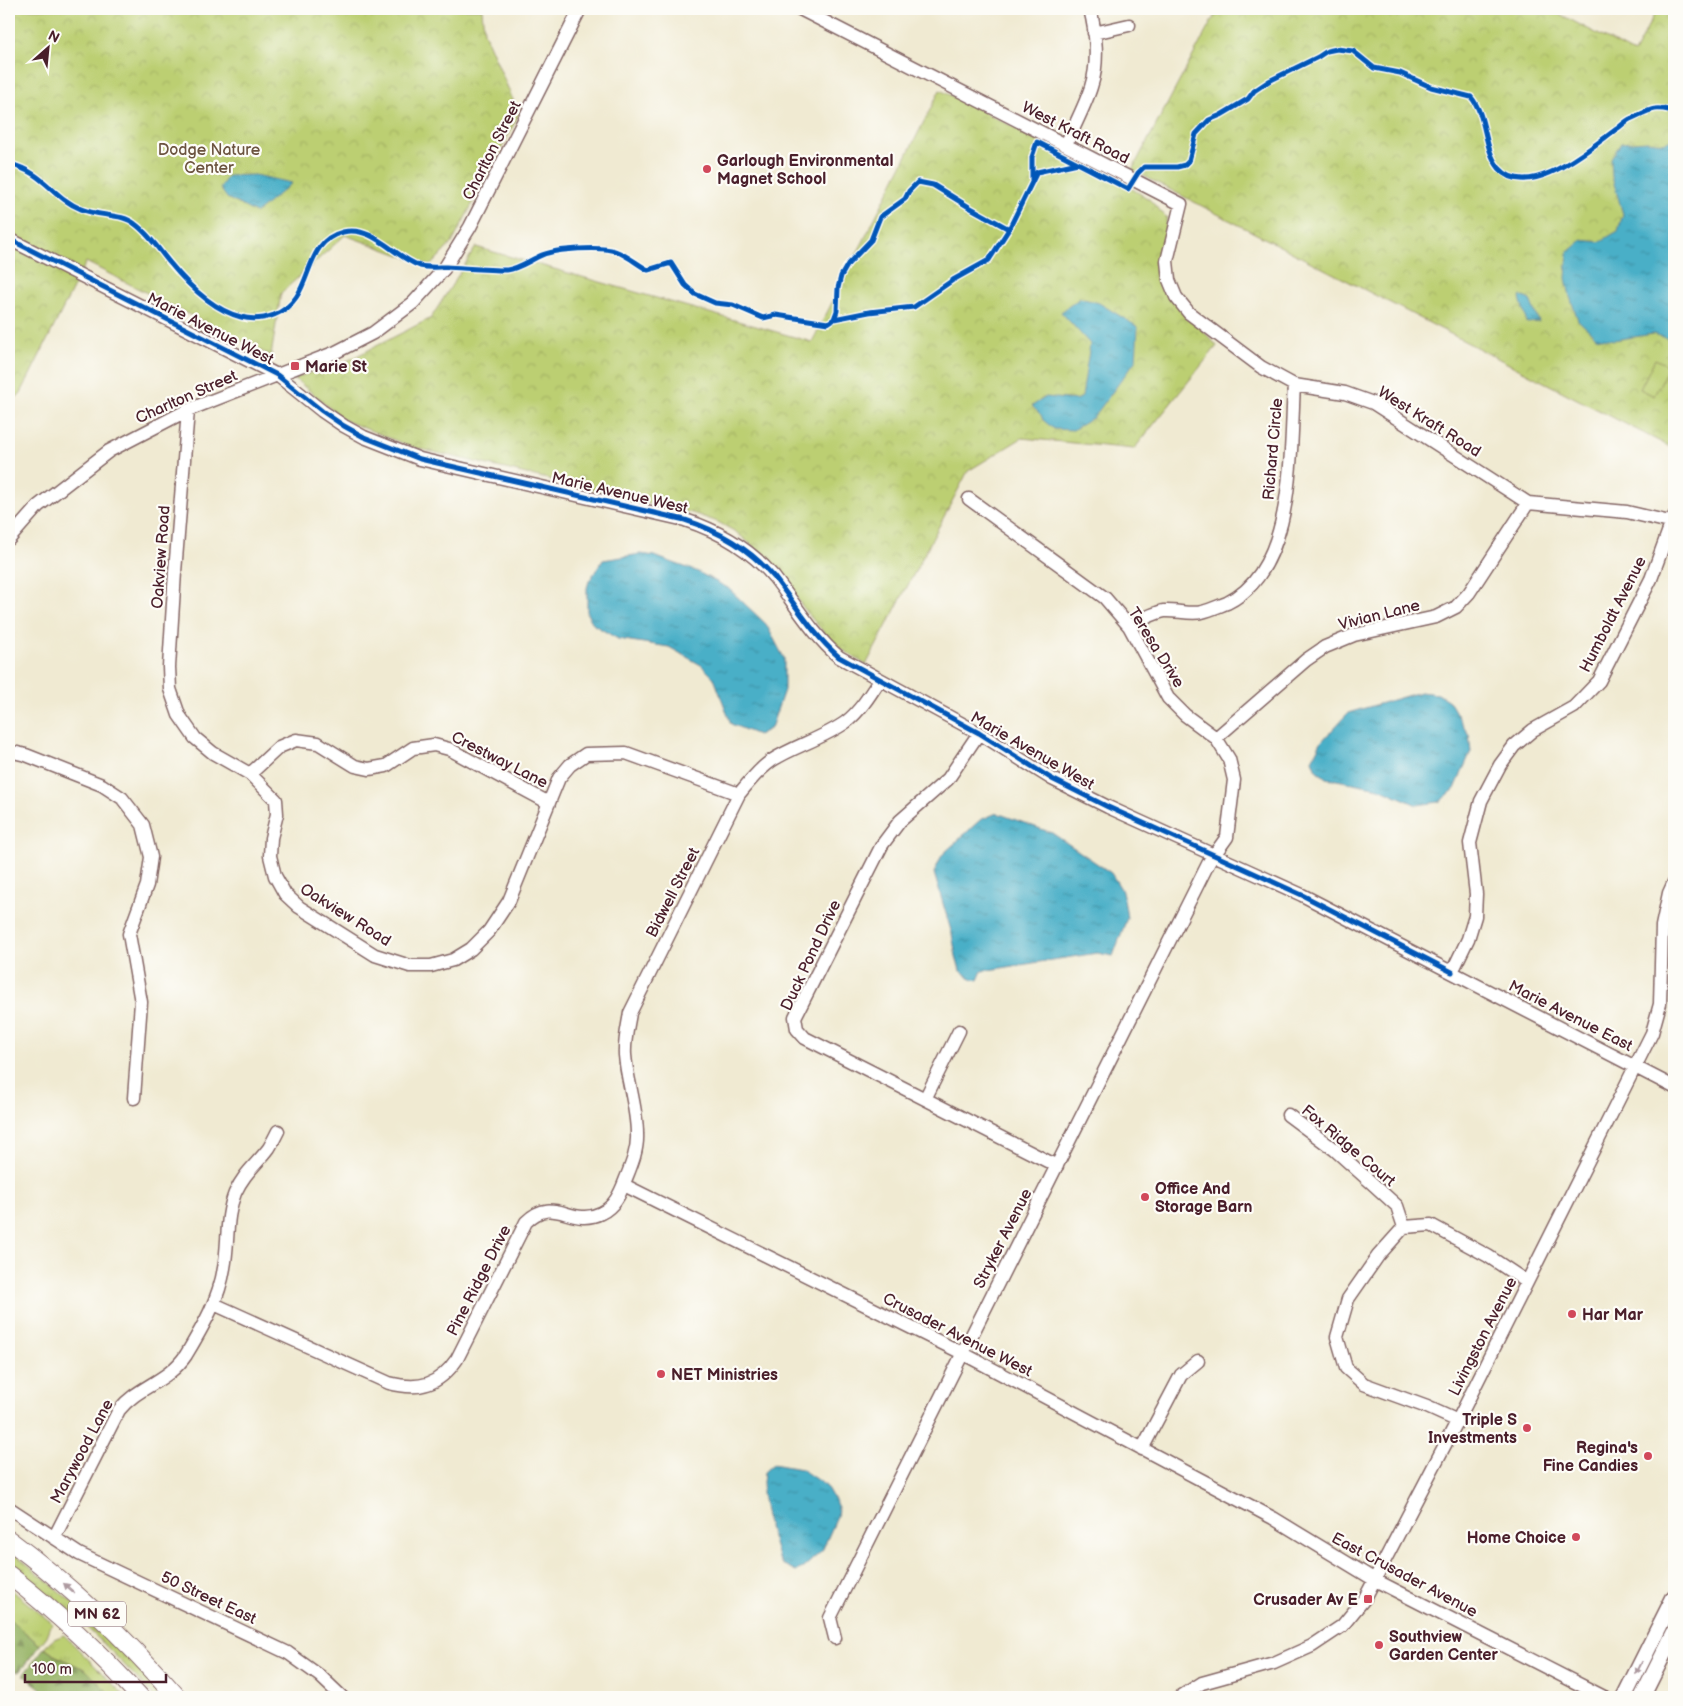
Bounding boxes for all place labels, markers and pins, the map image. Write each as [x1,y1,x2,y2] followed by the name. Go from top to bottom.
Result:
[717,152,894,189] place label: Garlough Environmental Magnet School
[701,163,713,175] marker: Garlough Environmental Magnet School
[305,358,368,377] place label: Marie St
[289,360,301,372] marker: Marie St
[1155,1180,1253,1217] place label: Office And Storage Barn
[1139,1191,1151,1203] marker: Office And Storage Barn
[1582,1306,1644,1325] place label: Har Mar
[1566,1308,1578,1320] marker: Har Mar
[671,1366,778,1385] place label: NET Ministries
[655,1368,667,1380] marker: NET Ministries
[1428,1411,1517,1448] place label: Triple S Investments
[1521,1422,1533,1434] marker: Triple S Investments
[1543,1439,1638,1476] place label: Regina's Fine Candies
[1642,1450,1654,1462] marker: Regina's Fine Candies
[1467,1529,1566,1548] place label: Home Choice
[1570,1531,1582,1543] marker: Home Choice
[1253,1591,1358,1610] place label: Crusader Av E
[1362,1593,1374,1605] marker: Crusader Av E
[1389,1628,1499,1665] place label: Southview Garden Center
[1373,1639,1385,1651] marker: Southview Garden Center

